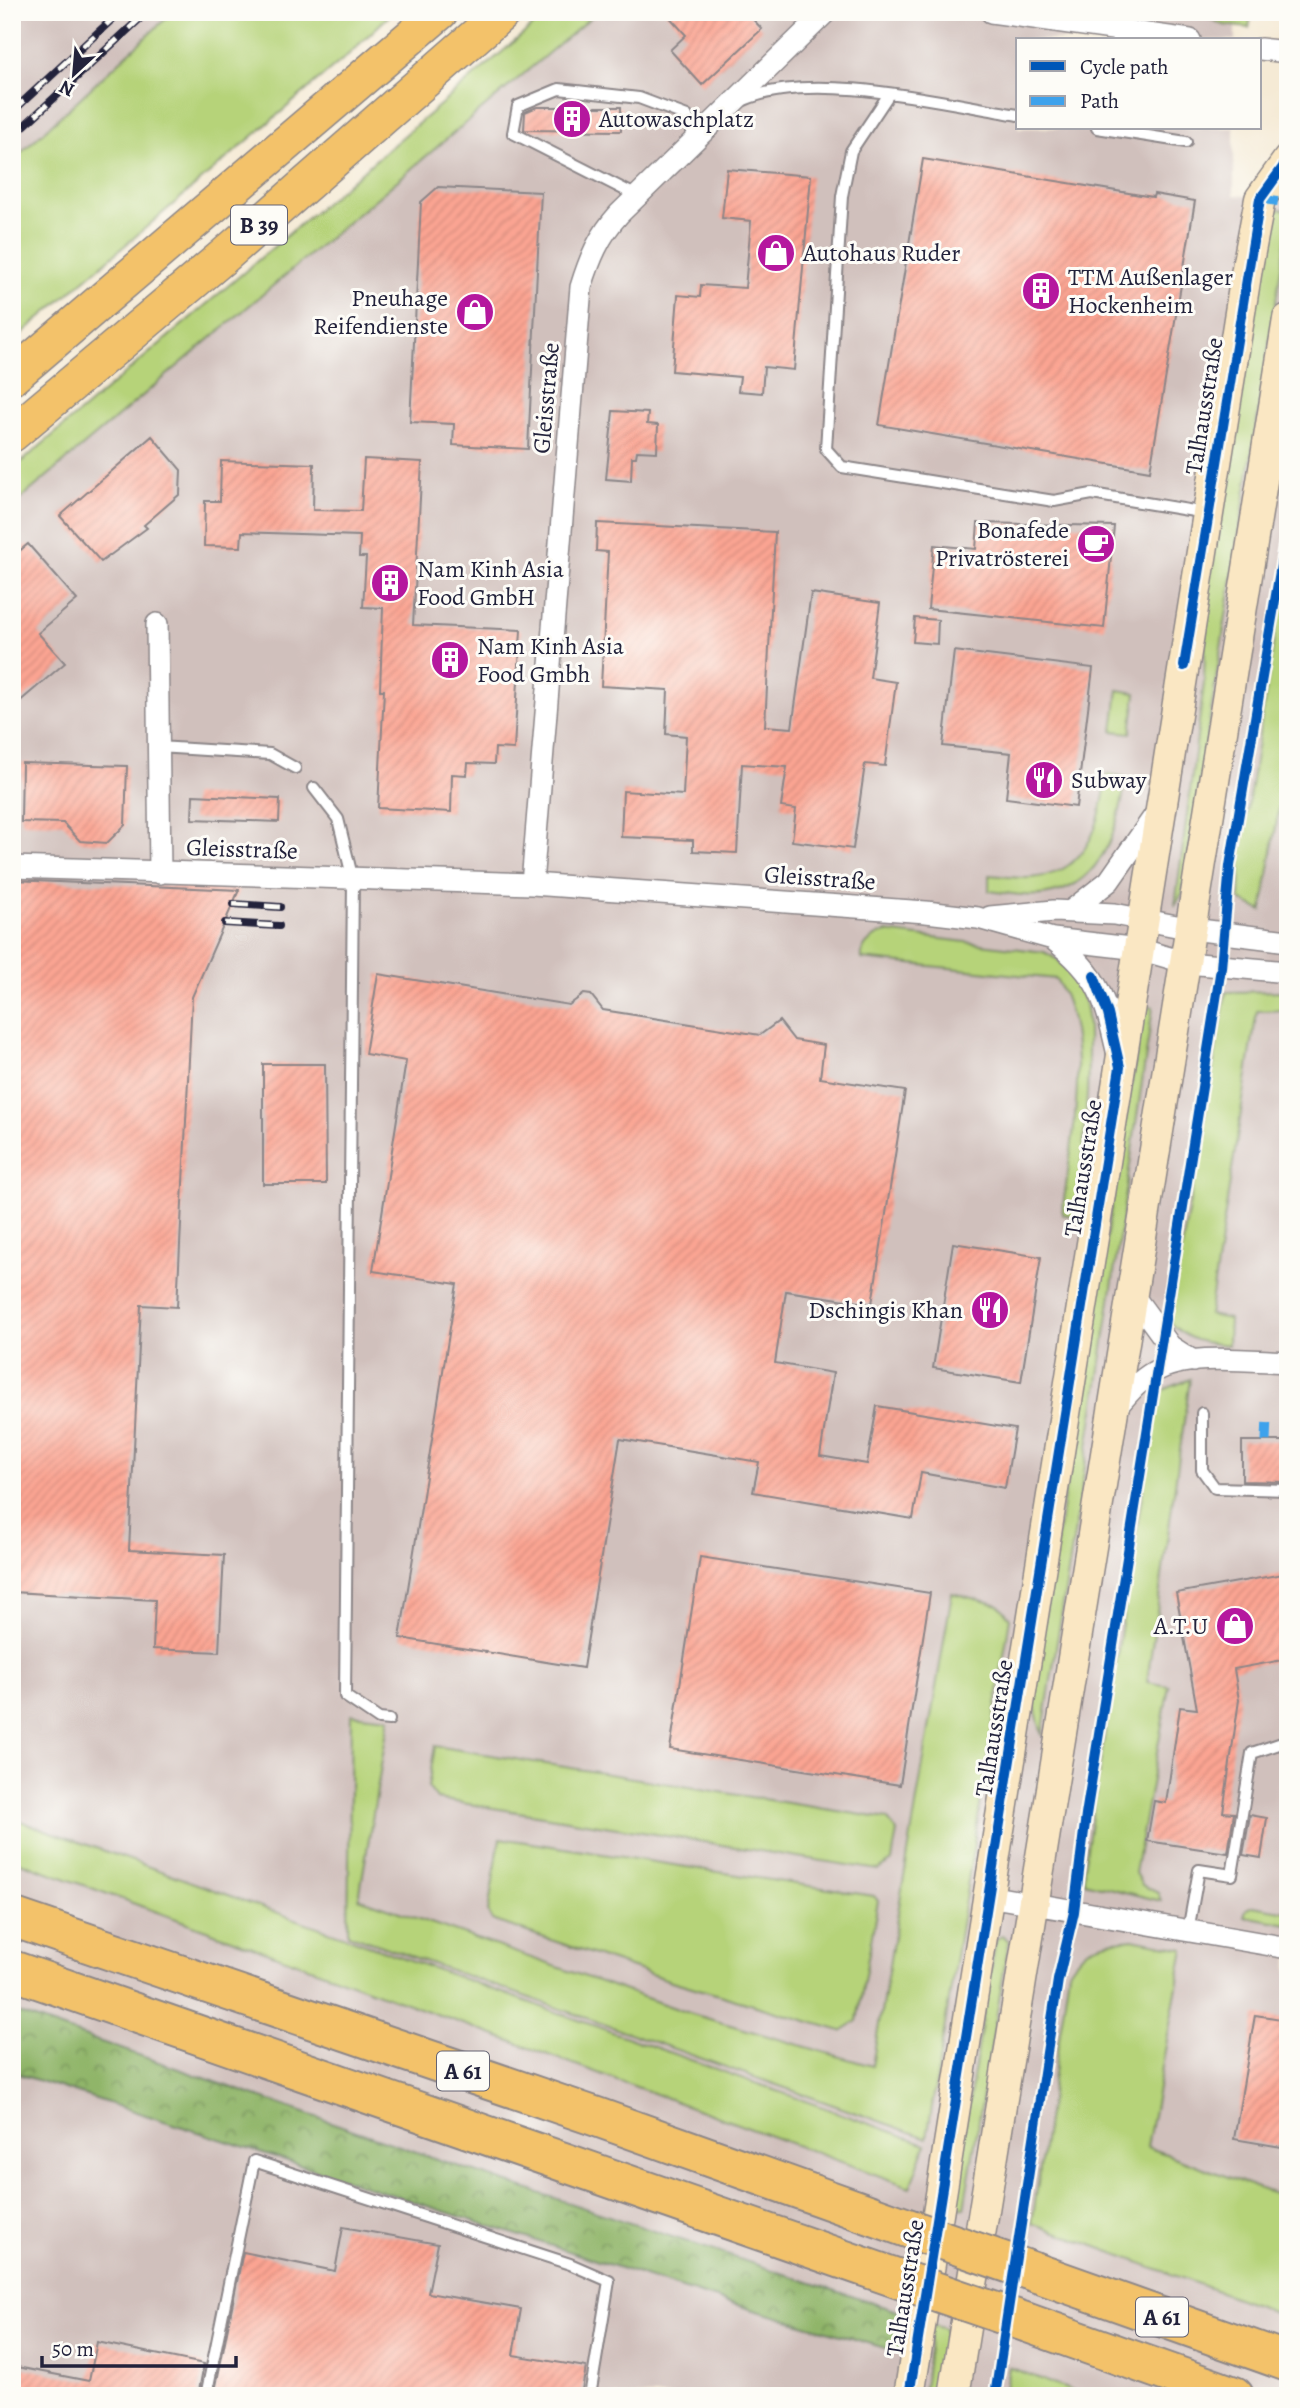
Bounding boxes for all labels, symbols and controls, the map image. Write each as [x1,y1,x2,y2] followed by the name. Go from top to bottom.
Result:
[38,38,108,108] north arrow
[1016,38,1262,130] legend
[1080,53,1169,81] text: Cycle path
[55,74,79,103] text: N
[1080,87,1119,115] text: Path
[551,98,593,140] building icon: Autowaschplatz
[598,103,754,135] place label: Autowaschplatz
[231,206,287,244] road number: B 39
[755,232,797,274] shop icon: Autohaus Ruder
[802,237,961,269] place label: Autohaus Ruder
[1068,261,1233,321] place label: TTM Außenlager Hockenheim
[1020,270,1062,312] building icon: TTM Außenlager Hockenheim
[313,282,448,342] place label: Pneuhage Reifendienste
[454,291,496,333] shop icon: Pneuhage Reifendienste
[1177,335,1231,477] street label: Talhausstraße
[525,341,567,455] street label: Gleisstraße
[935,514,1069,574] place label: Bonafede Privatrösterei
[1075,523,1117,565] cafe icon: Bonafede Privatrösterei
[417,553,565,613] place label: Nam Kinh Asia Food GmbH
[369,562,411,604] building icon: Nam Kinh Asia Food GmbH
[477,630,625,690] place label: Nam Kinh Asia Food Gmbh
[429,639,471,681] building icon: Nam Kinh Asia Food Gmbh
[1023,759,1065,801] restaurant icon: Subway
[1071,764,1147,796] place label: Subway
[186,831,298,867] street label: Gleisstraße
[763,858,877,898] street label: Gleisstraße
[1056,1097,1110,1239] street label: Talhausstraße
[969,1289,1011,1331] restaurant icon: Dschingis Khan
[808,1294,963,1326] place label: Dschingis Khan
[1214,1605,1256,1647] shop icon: A.T.U
[1153,1610,1208,1642] place label: A.T.U
[967,1657,1021,1799] street label: Talhausstraße
[437,2052,489,2090] road number: A 61
[878,2217,932,2359] street label: Talhausstraße
[1136,2298,1188,2336] road number: A 61
[42,2324,236,2368] scale bar
[52,2335,94,2363] text: 50 m

